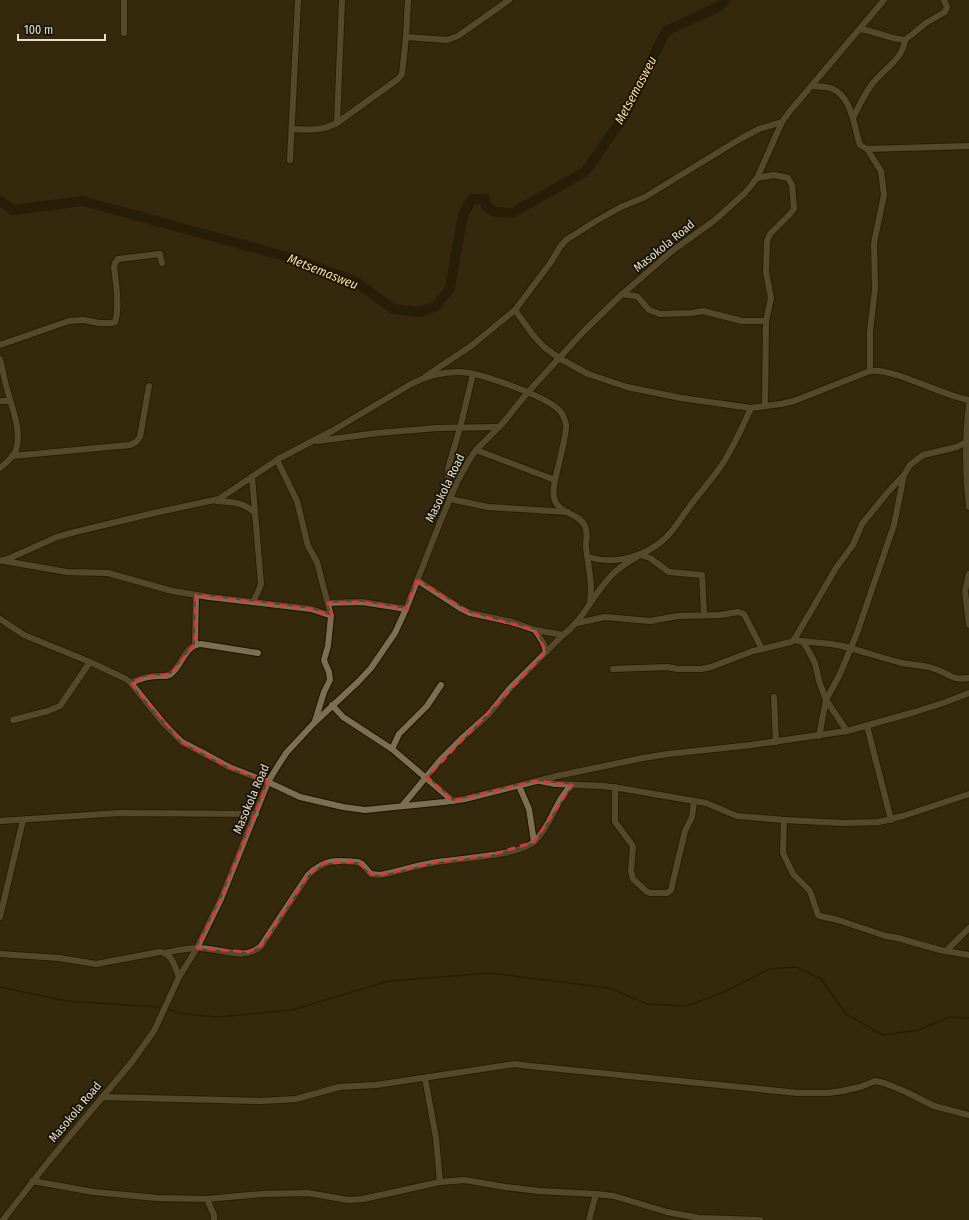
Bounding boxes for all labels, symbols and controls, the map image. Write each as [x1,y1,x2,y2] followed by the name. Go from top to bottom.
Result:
[18,16,105,42] scale bar
[24,23,53,37] text: 100 m
[611,54,660,127] water label: Metsemasweu
[631,217,697,275] street label: Masokola Road
[285,251,360,293] water label: Metsemasweu
[422,452,468,524] street label: Masokola Road
[230,762,272,836] street label: Masokola Road
[46,1079,104,1145] street label: Masokola Road

